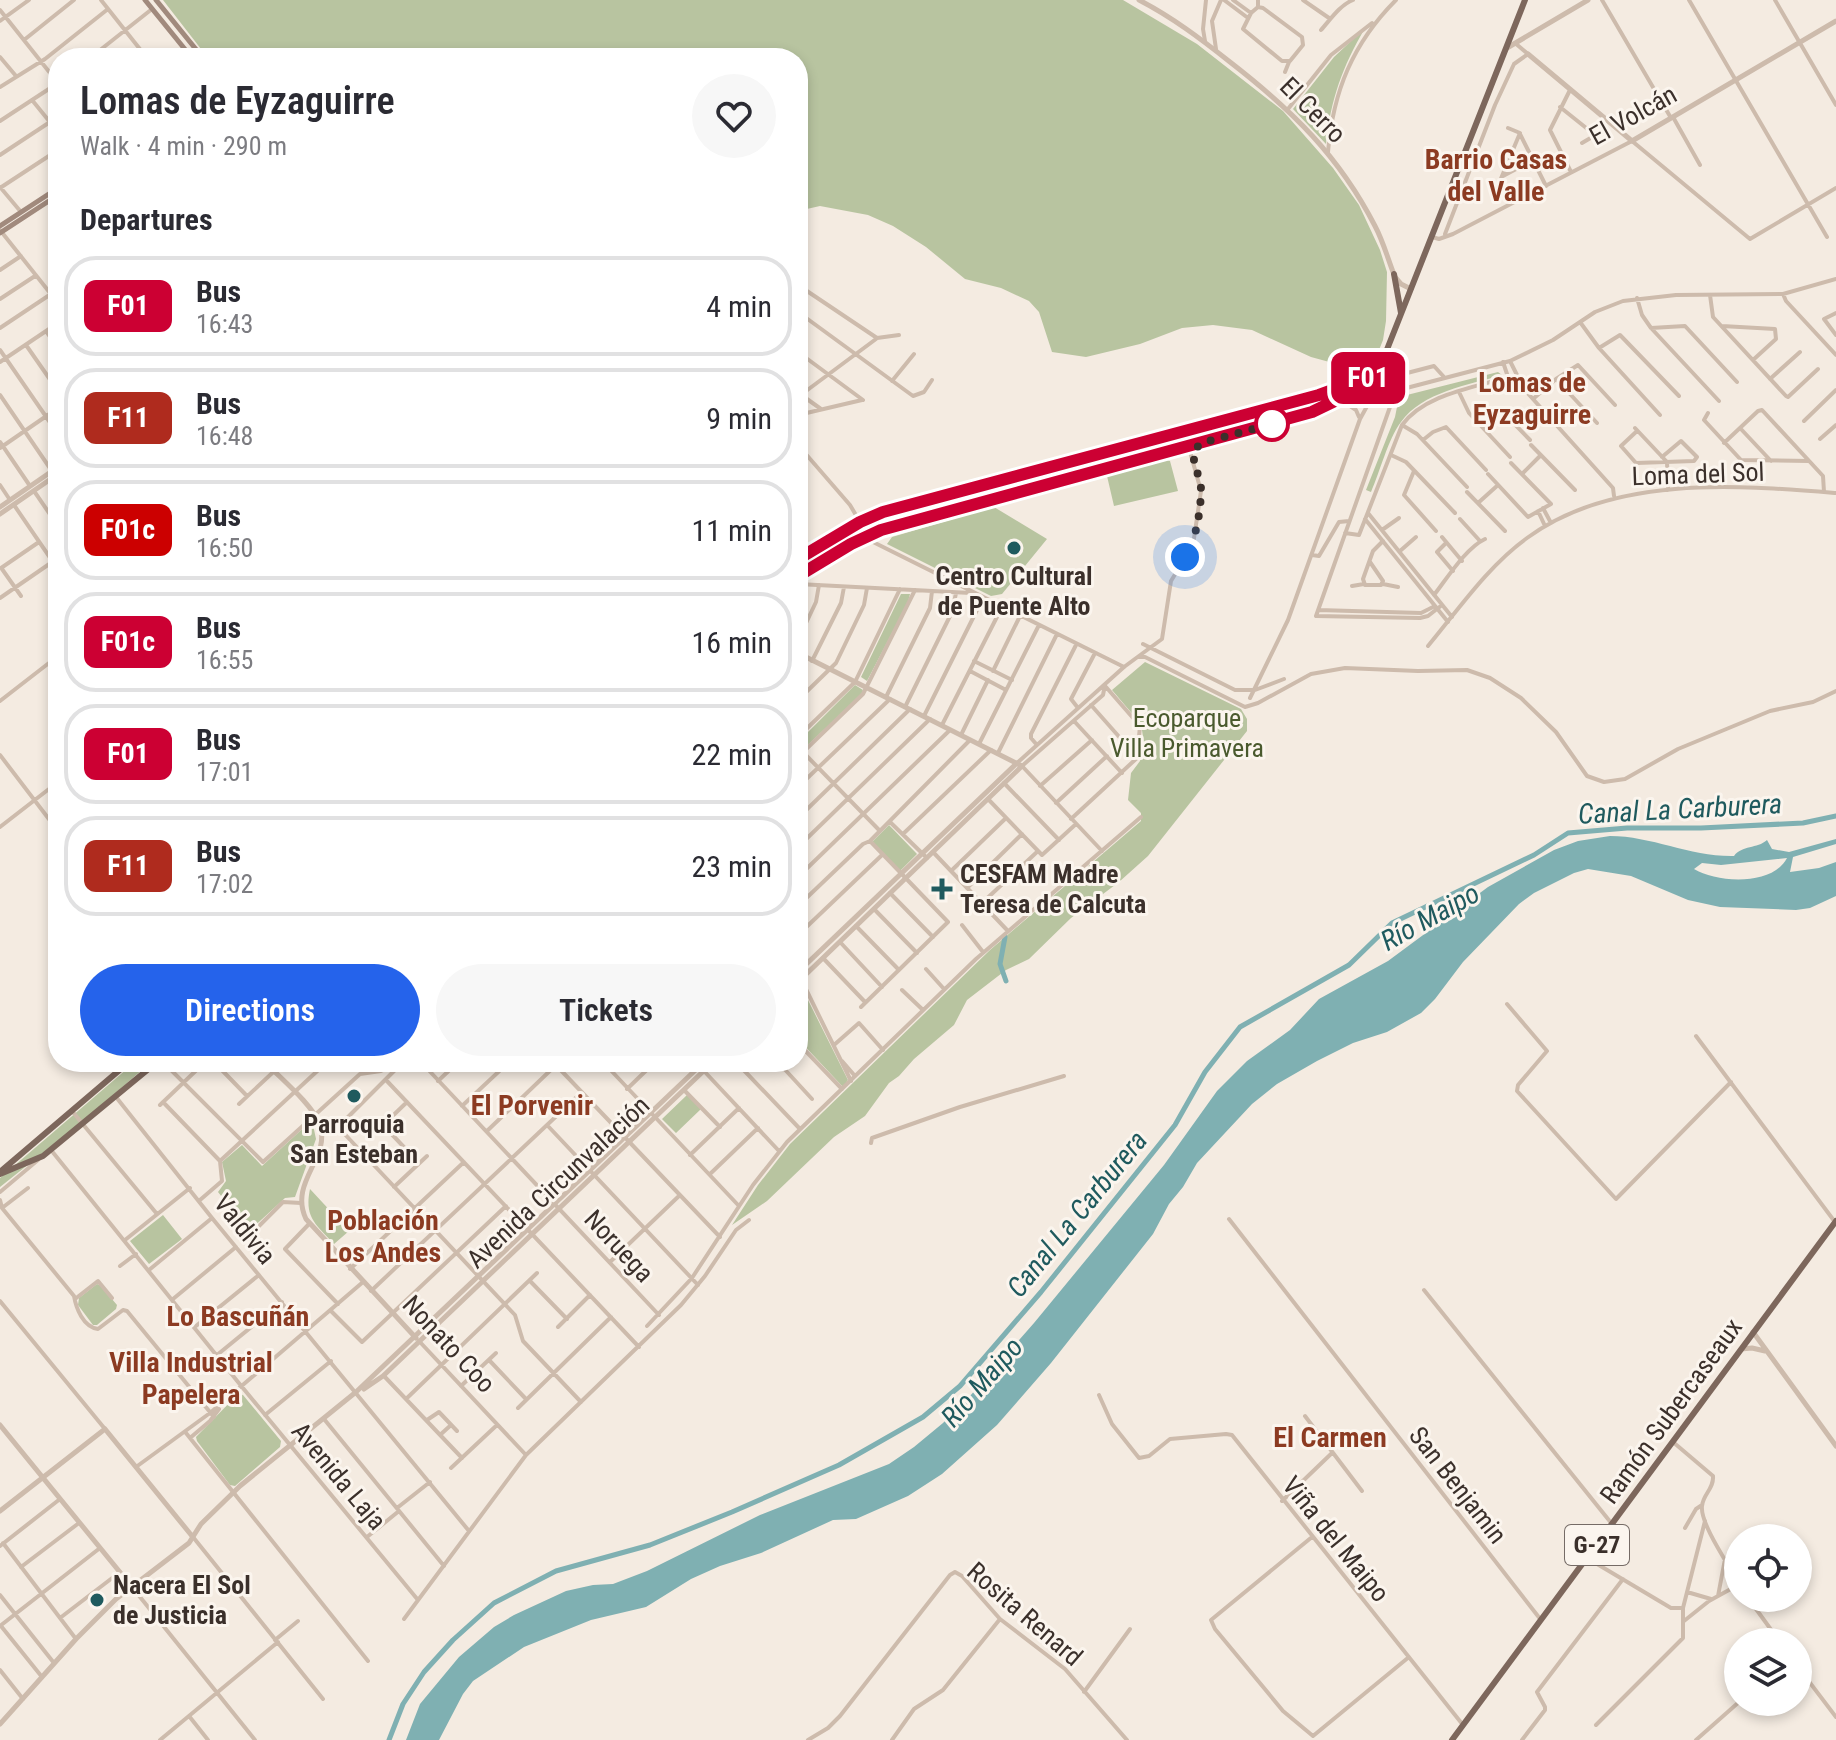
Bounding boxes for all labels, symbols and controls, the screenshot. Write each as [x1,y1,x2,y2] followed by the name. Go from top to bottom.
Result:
[1274,71,1352,149] street label: El Cerro
[692,74,776,158] button: heart
[80,79,395,123] text: Lomas de Eyzaguirre
[1584,79,1682,151] street label: El Volcán
[80,131,287,161] text: Walk · 4 min · 290 m
[1425,143,1567,208] district label: Barrio Casas del Valle
[80,202,213,237] text: Departures
[196,274,241,309] text: Bus
[107,289,149,322] text: F01
[706,289,772,324] text: 4 min
[196,309,253,339] text: 16:43
[1322,352,1414,404] line badge: F01
[1347,361,1389,394] text: F01
[1473,366,1591,431] district label: Lomas de Eyzaguirre
[196,386,241,421] text: Bus
[107,401,149,434] text: F11
[706,401,772,436] text: 9 min
[1255,407,1289,441] unlabelled marker
[196,421,253,451] text: 16:48
[1631,457,1765,491] street label: Loma del Sol
[196,498,241,533] text: Bus
[101,513,155,546] text: F01c
[691,513,772,548] text: 11 min
[196,533,253,563] text: 16:50
[1165,537,1205,577] your location
[1005,539,1023,557] marker: Centro Cultural de Puente Alto
[935,561,1093,621] place label: Centro Cultural de Puente Alto
[196,610,241,645] text: Bus
[101,625,155,658] text: F01c
[691,625,772,660] text: 16 min
[196,645,253,675] text: 16:55
[1110,703,1264,763] park label: Ecoparque Villa Primavera
[196,722,241,757] text: Bus
[107,737,149,770] text: F01
[691,737,772,772] text: 22 min
[196,757,253,787] text: 17:01
[1577,787,1783,831] water label: Canal La Carburera
[196,834,241,869] text: Bus
[107,849,149,882] text: F11
[691,849,772,884] text: 23 min
[960,859,1146,919] place label: CESFAM Madre Teresa de Calcuta
[196,869,253,899] text: 17:02
[1375,876,1485,958] water label: Río Maipo
[931,878,953,900] marker: CESFAM Madre Teresa de Calcuta
[80,964,420,1056] button: Directions
[436,964,776,1056] button: Tickets
[345,1087,363,1105] marker: Parroquia San Esteban
[471,1089,593,1122] district label: El Porvenir
[461,1090,655,1274] street label: Avenida Circunvalación
[290,1109,418,1169] place label: Parroquia San Esteban
[1000,1124,1154,1304] water label: Canal La Carburera
[208,1188,282,1270] street label: Valdivia
[325,1204,441,1269] district label: Población Los Andes
[578,1204,660,1288] street label: Noruega
[397,1289,501,1399] street label: Nonato Coo
[167,1300,309,1333] district label: Lo Bascuñán
[1594,1313,1748,1509] street label: Ramón Subercaseaux
[934,1331,1030,1433] water label: Río Maipo
[109,1346,273,1411] district label: Villa Industrial Papelera
[286,1416,392,1536] street label: Avenida Laja
[1273,1421,1387,1454] district label: El Carmen
[1403,1421,1513,1549] street label: San Benjamin
[1276,1470,1396,1608] street label: Viña del Maipo
[1724,1524,1812,1716] map controls
[1724,1524,1812,1612] button: locate
[1565,1525,1629,1565] road number: G-27
[961,1556,1089,1672] street label: Rosita Renard
[113,1570,251,1630] place label: Nacera El Sol de Justicia
[88,1591,106,1609] marker: Nacera El Sol de Justicia
[1724,1628,1812,1716] button: layers

